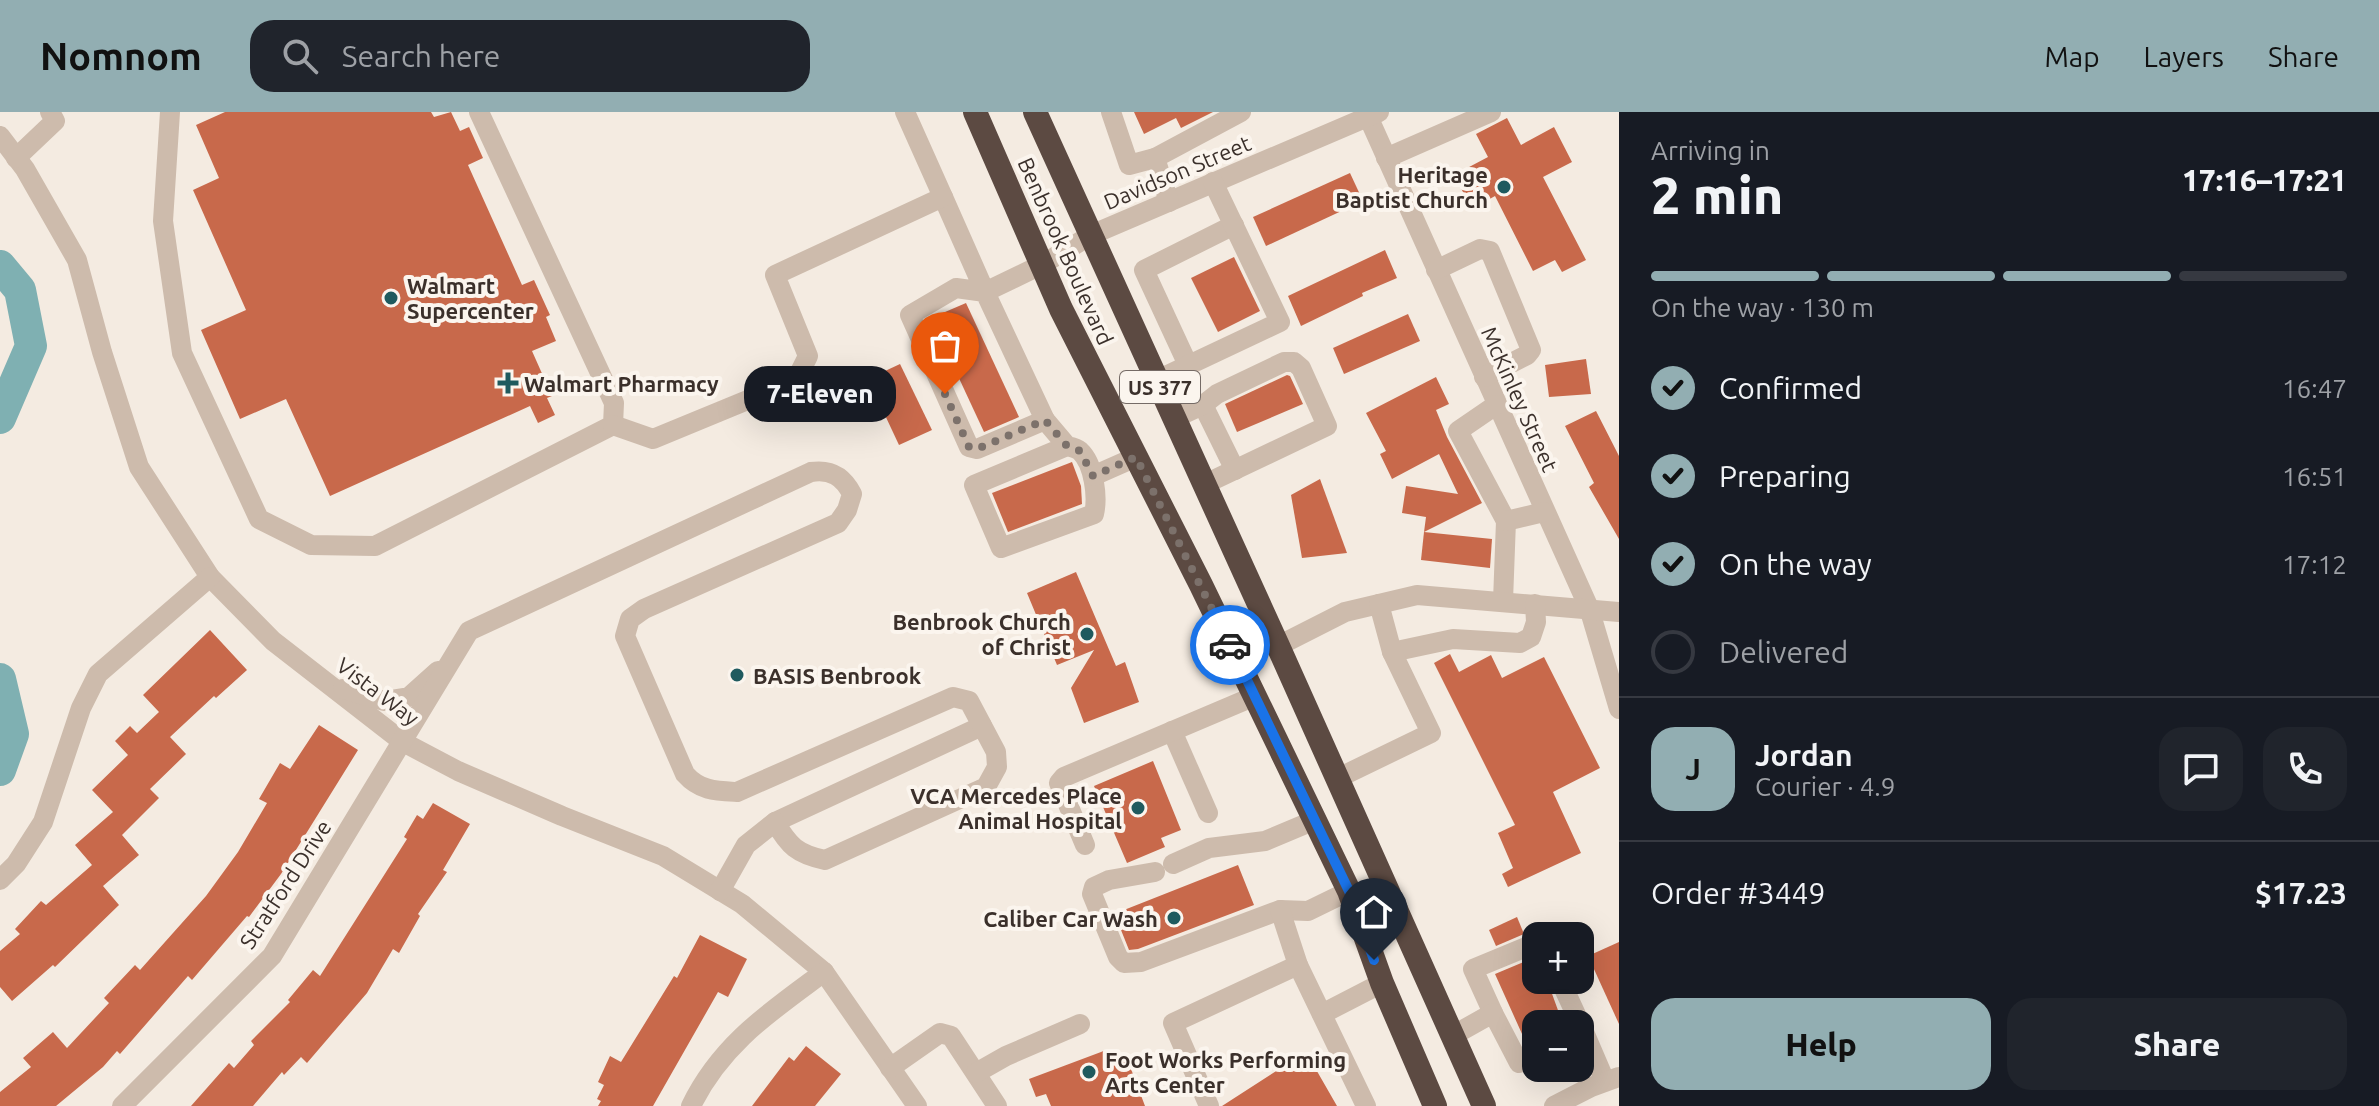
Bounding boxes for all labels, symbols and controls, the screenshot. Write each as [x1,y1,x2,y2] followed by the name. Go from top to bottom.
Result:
[250,20,810,92] search box
[278,34,322,78] icon: search
[40,35,202,77] text: Nomnom
[342,39,500,73] text: Search here
[2044,41,2100,72] text: Map
[2144,41,2224,72] text: Layers
[2268,41,2339,72] text: Share
[1100,130,1255,214] street label: Davidson Street
[1651,136,1770,165] text: Arriving in
[1013,154,1119,348] street label: Benbrook Boulevard
[1335,162,1488,212] place label: Heritage Baptist Church
[2182,163,2347,197] text: 17:16–17:21
[1651,166,1783,224] text: 2 min
[1495,178,1513,196] marker: Heritage Baptist Church
[407,273,534,323] place label: Walmart Supercenter
[382,289,400,307] marker: Walmart Supercenter
[1651,293,1874,322] text: On the way · 130 m
[911,312,979,394] pin
[1477,323,1563,476] street label: McKinley Street
[923,324,967,368] icon: bag
[745,366,897,422] callout: 7-Eleven
[1651,366,1695,410] icon: check
[524,371,719,396] place label: Walmart Pharmacy
[1120,371,1200,403] road number: US 377
[1719,371,1862,405] text: Confirmed
[499,374,517,392] marker: Walmart Pharmacy
[2282,374,2347,403] text: 16:47
[766,379,874,408] text: 7-Eleven
[1651,454,1695,498] icon: check
[1719,459,1851,493] text: Preparing
[2282,462,2347,491] text: 16:51
[1651,542,1695,586] icon: check
[1719,547,1872,581] text: On the way
[2282,550,2347,579] text: 17:12
[1190,605,1270,685] courier
[892,609,1071,659] place label: Benbrook Church of Christ
[1208,623,1252,667] icon: car
[1078,625,1096,643] marker: Benbrook Church of Christ
[1719,635,1848,669] text: Delivered
[332,652,424,730] street label: Vista Way
[753,663,922,688] place label: BASIS Benbrook
[728,666,746,684] marker: BASIS Benbrook
[2159,727,2243,811] button: chat
[2263,727,2347,811] button: phone
[1755,738,1853,772] text: Jordan
[1685,752,1701,786] text: J
[1755,772,1895,801] text: Courier · 4.9
[910,783,1122,833] place label: VCA Mercedes Place Animal Hospital
[1129,799,1147,817] marker: VCA Mercedes Place Animal Hospital
[234,815,336,953] street label: Stratford Drive
[1651,876,1825,910] text: Order #3449
[2255,876,2347,910] text: $17.23
[1340,878,1408,960] pin
[1352,890,1396,934] icon: home
[983,906,1158,931] place label: Caliber Car Wash
[1165,909,1183,927] marker: Caliber Car Wash
[1522,922,1594,1082] map controls
[1522,922,1594,994] button: +
[1651,998,1991,1090] button: Help
[2007,998,2347,1090] button: Share
[1522,1010,1594,1082] button: −
[1105,1047,1346,1097] place label: Foot Works Performing Arts Center
[1080,1063,1098,1081] marker: Foot Works Performing Arts Center

